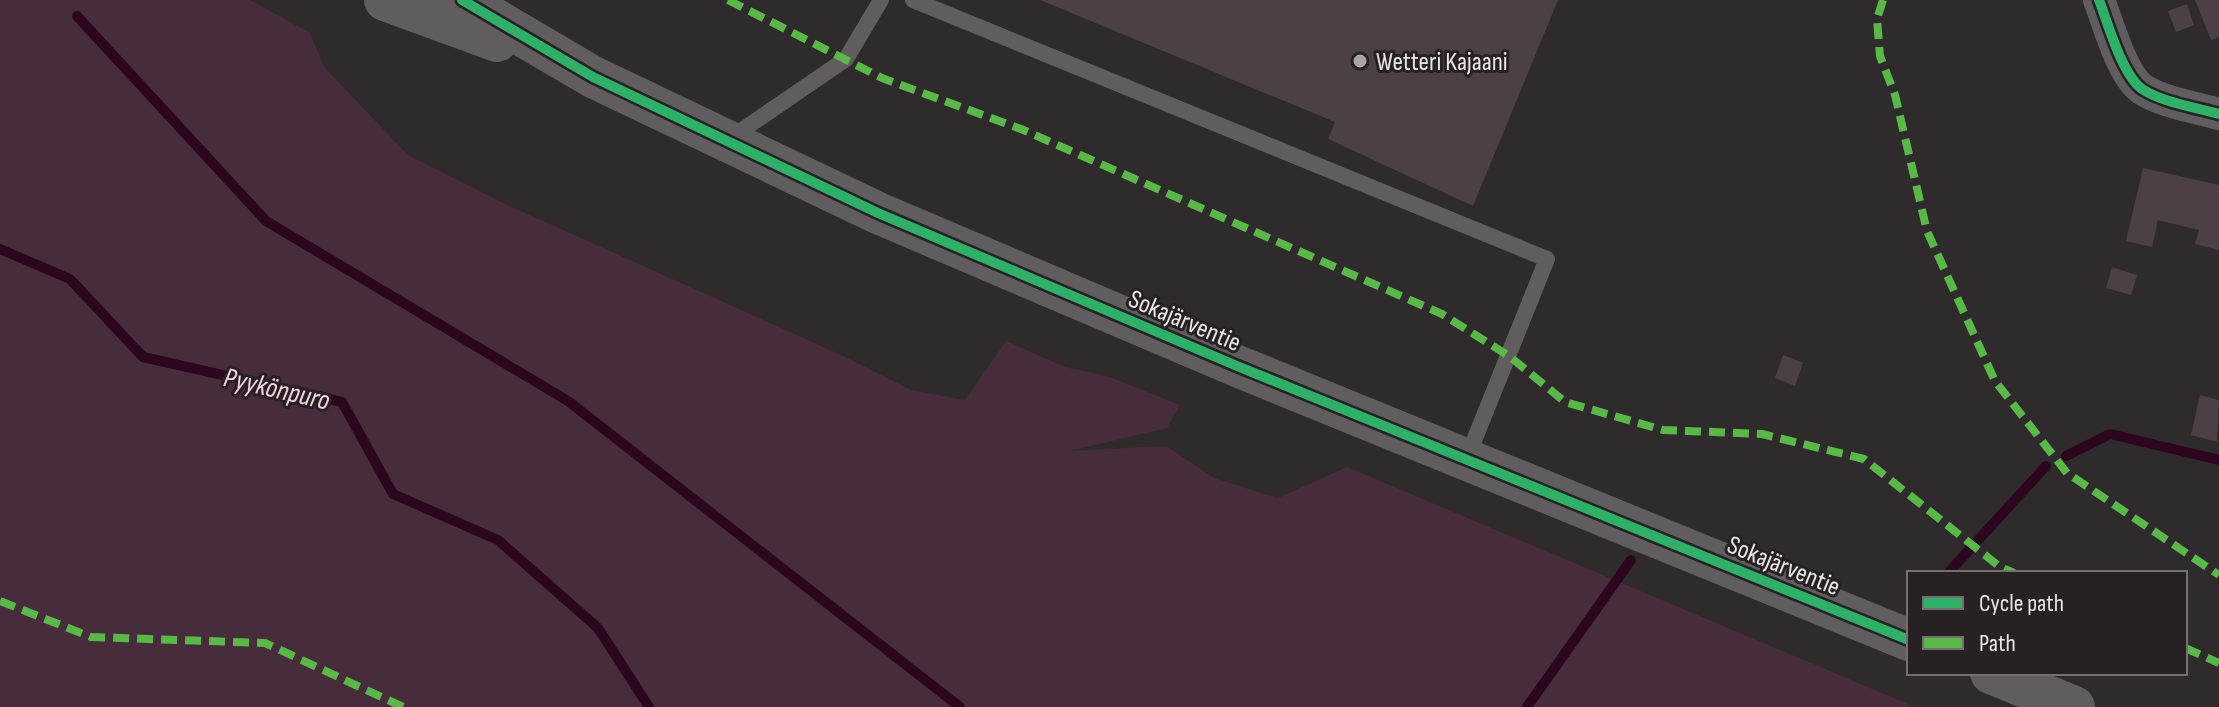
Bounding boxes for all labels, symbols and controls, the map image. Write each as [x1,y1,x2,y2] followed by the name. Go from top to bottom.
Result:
[1376,47,1508,78] place label: Wetteri Kajaani
[1351,52,1369,70] marker: Wetteri Kajaani
[1124,284,1245,359] street label: Sokajärventie
[220,361,334,418] water label: Pyykönpuro
[1722,530,1844,603] street label: Sokajärventie
[1907,571,2187,675] legend
[1979,589,2064,618] text: Cycle path
[1979,629,2016,658] text: Path

